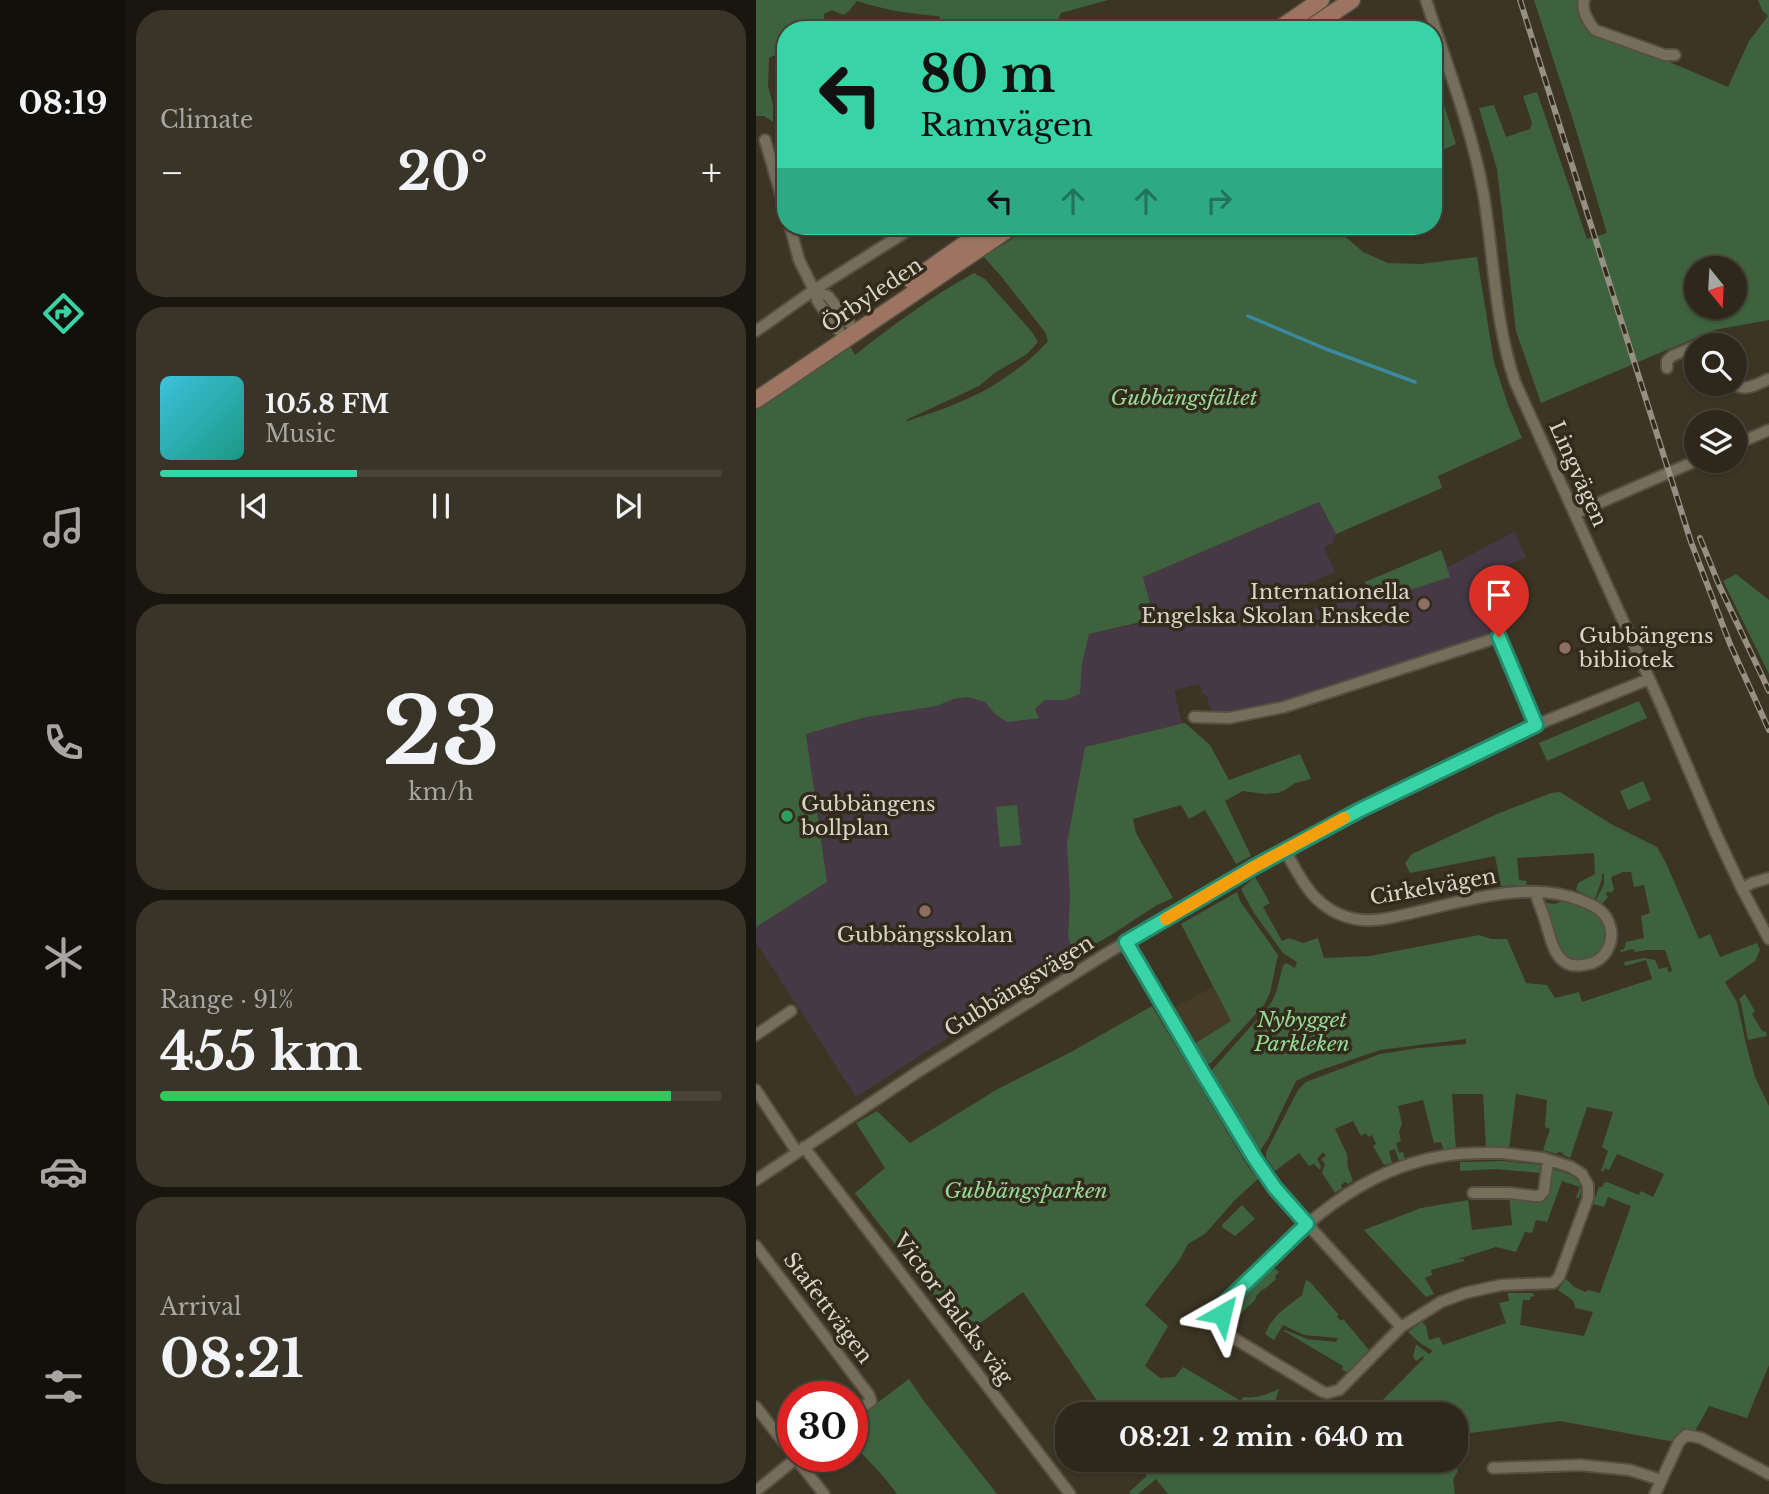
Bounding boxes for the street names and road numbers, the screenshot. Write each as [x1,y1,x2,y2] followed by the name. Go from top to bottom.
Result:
[817,252,927,338] street label: Örbyleden
[1543,417,1613,531] street label: Lingvägen
[1368,863,1498,911] street label: Cirkelvägen
[940,930,1098,1042] street label: Gubbängsvägen
[887,1228,1019,1390] street label: Victor Balcks väg
[778,1247,878,1369] street label: Stafettvägen

